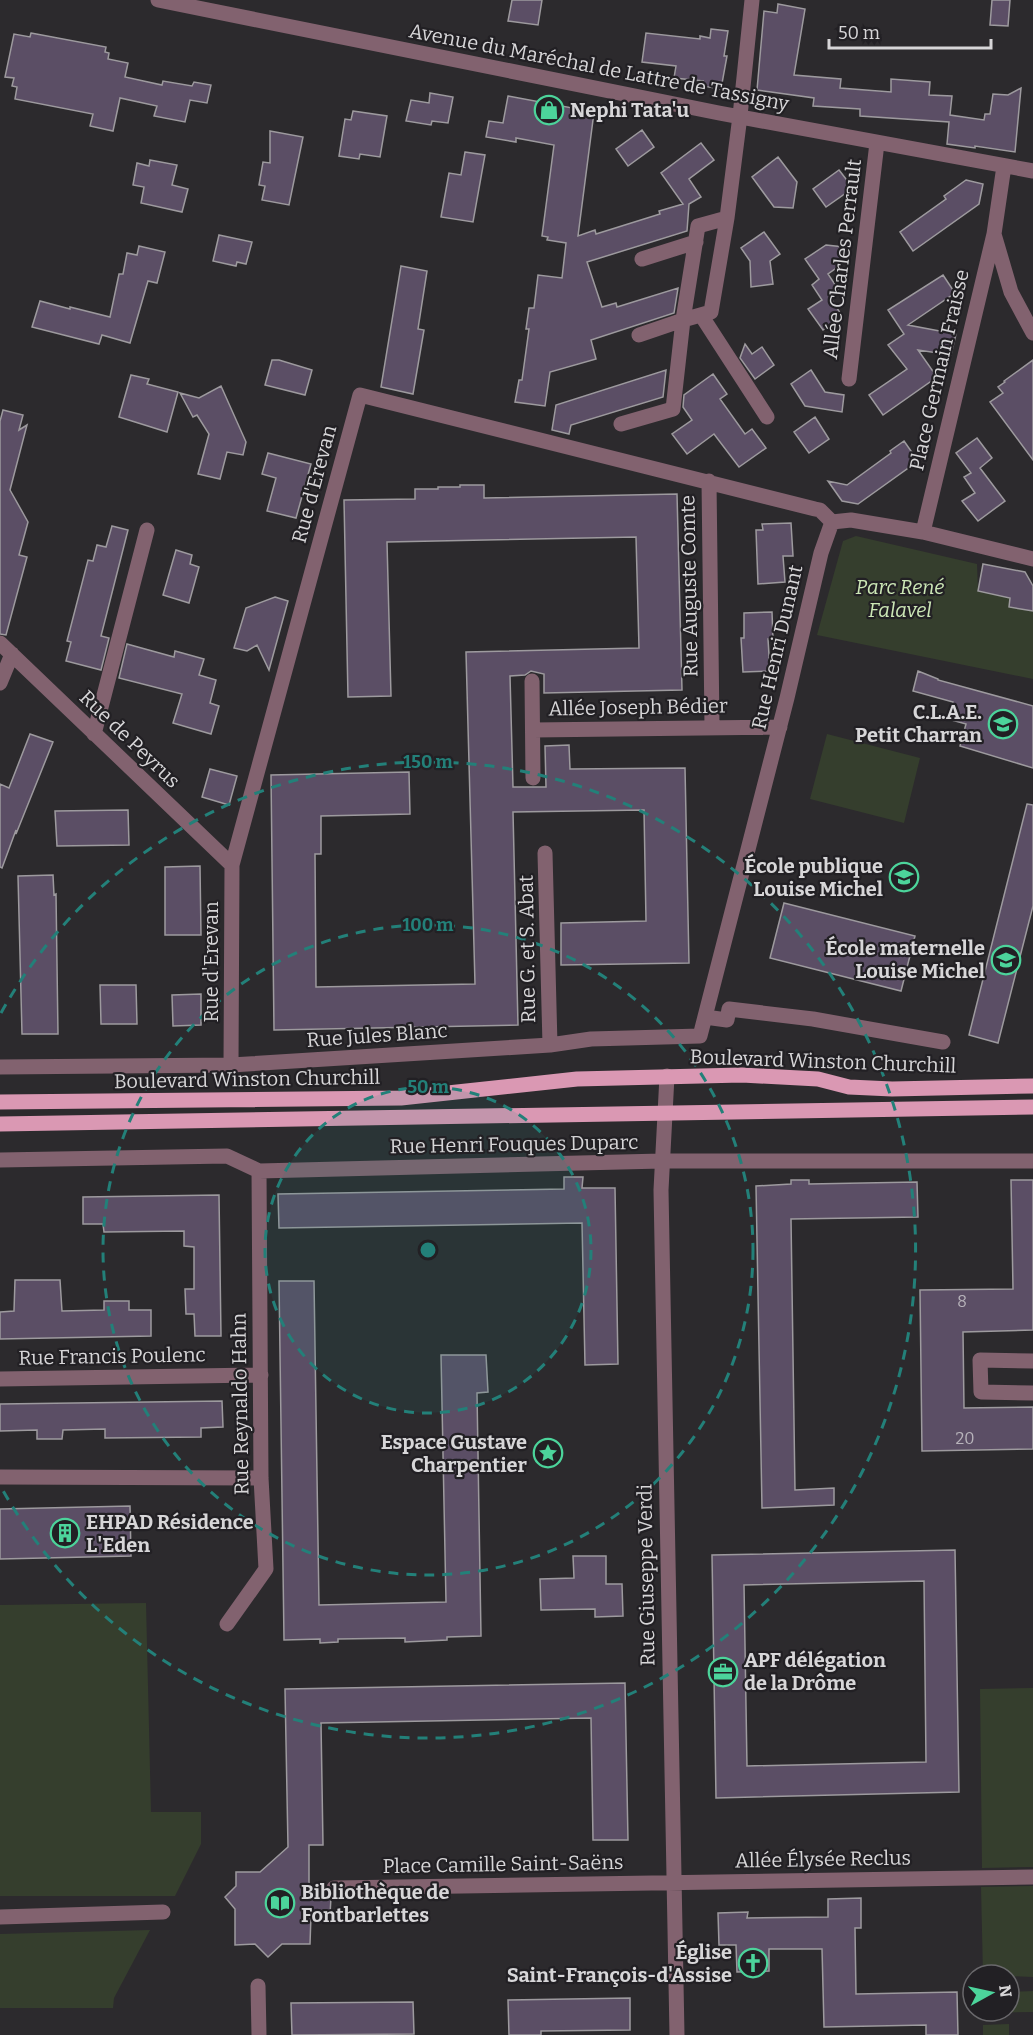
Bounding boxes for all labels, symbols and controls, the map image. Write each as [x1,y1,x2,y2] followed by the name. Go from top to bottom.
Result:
[829,12,991,50] scale bar
[407,18,791,116] street label: Avenue du Maréchal de Lattre de Tassigny
[838,22,880,44] text: 50 m
[533,94,565,126] shop icon: Nephi Tata'u
[570,98,690,122] place label: Nephi Tata'u
[818,158,866,360] street label: Allée Charles Perrault
[904,267,974,473] street label: Place Germain Fraisse
[287,422,341,546] street label: Rue d'Erevan
[675,495,703,677] street label: Rue Auguste Comte
[746,562,808,732] street label: Rue Henri Dunant
[856,575,944,622] park label: Parc René Falavel
[75,685,185,793] street label: Rue de Peyrus
[548,693,728,721] street label: Allée Joseph Bédier
[855,700,982,747] place label: C.L.A.E. Petit Charran
[987,708,1019,740] school or university icon: C.L.A.E. Petit Charran
[403,751,453,773] text: 150 m
[744,853,883,901] place label: École publique Louise Michel
[888,861,920,893] school or university icon: École publique Louise Michel
[514,875,540,1023] street label: Rue G. et S. Abat
[199,901,223,1023] street label: Rue d'Erevan
[402,914,454,936] text: 100 m
[825,935,985,983] place label: École maternelle Louise Michel
[990,944,1022,976] school or university icon: École maternelle Louise Michel
[306,1018,448,1052] street label: Rue Jules Blanc
[689,1044,957,1078] street label: Boulevard Winston Churchill
[114,1065,381,1093] street label: Boulevard Winston Churchill
[407,1076,449,1098] text: 50 m
[389,1130,639,1158] street label: Rue Henri Fouques Duparc
[418,1240,438,1260] centre of rings
[957,1292,967,1311] house number: 8
[226,1312,254,1495] street label: Rue Reynaldo Hahn
[18,1342,206,1370] street label: Rue Francis Poulenc
[956,1429,974,1448] house number: 20
[381,1430,528,1477] place label: Espace Gustave Charpentier
[532,1437,564,1469] place icon: Espace Gustave Charpentier
[632,1484,660,1666] street label: Rue Giuseppe Verdi
[86,1510,254,1557] place label: EHPAD Résidence L'Eden
[49,1517,81,1549] building icon: EHPAD Résidence L'Eden
[744,1648,886,1695] place label: APF délégation de la Drôme
[707,1656,739,1688] office icon: APF délégation de la Drôme
[735,1845,911,1873] street label: Allée Élysée Reclus
[382,1850,624,1878] street label: Place Camille Saint-Saëns
[301,1880,449,1927] place label: Bibliothèque de Fontbarlettes
[264,1887,296,1919] library icon: Bibliothèque de Fontbarlettes
[507,1939,732,1987] place label: Église Saint-François-d'Assise
[737,1947,769,1979] church icon: Église Saint-François-d'Assise
[961,1963,1021,2023] north arrow
[995,1984,1016,1998] text: N

